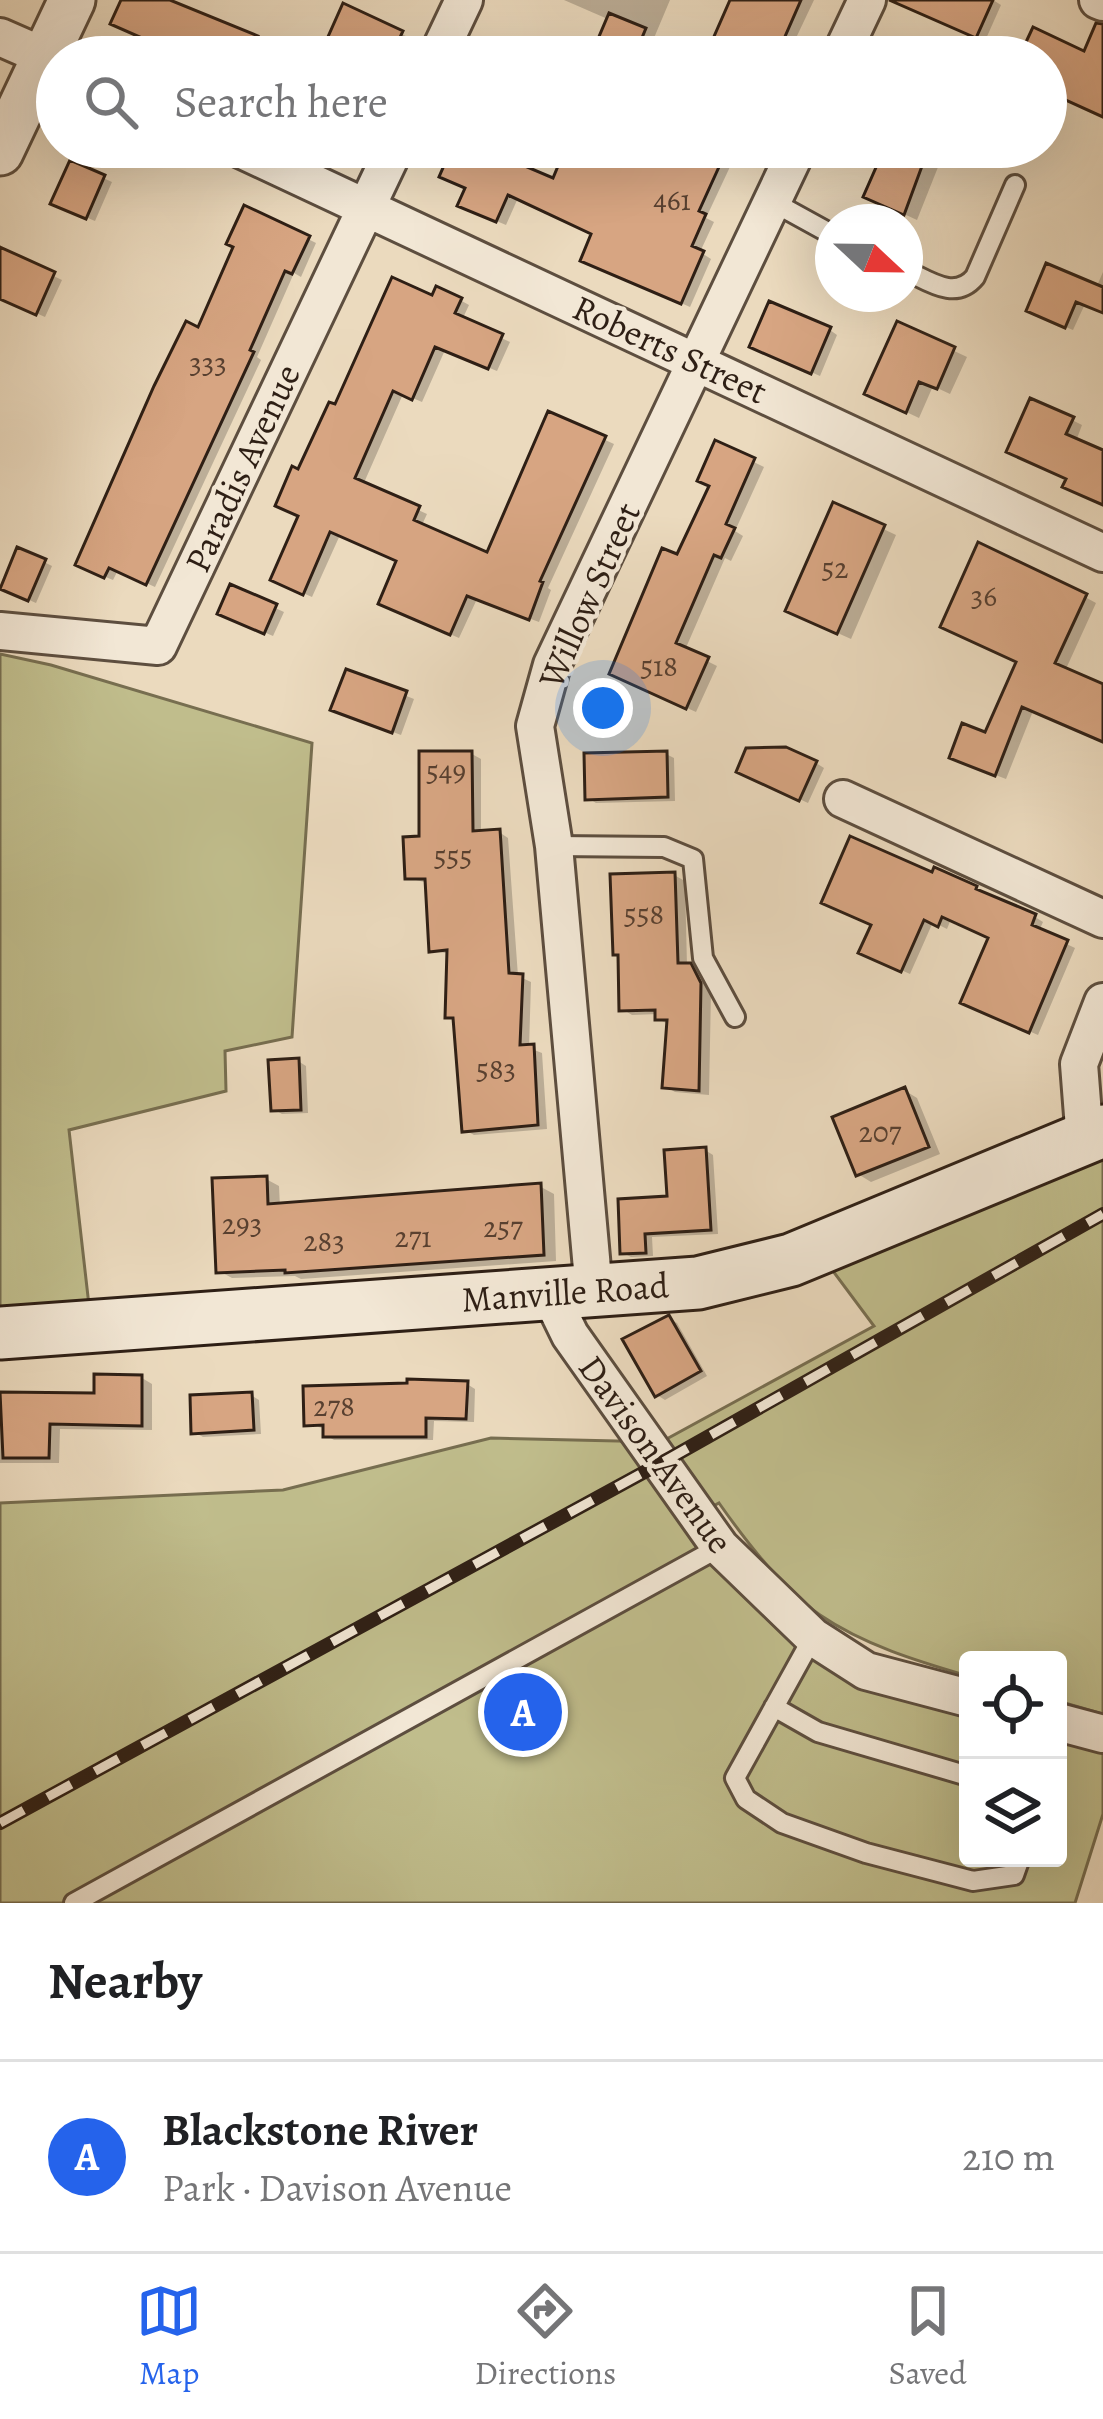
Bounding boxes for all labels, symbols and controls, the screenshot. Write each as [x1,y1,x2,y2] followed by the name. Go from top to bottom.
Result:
[36,36,1067,168] search box
[78,69,144,135] icon: search
[174,71,388,133] text: Search here
[653,180,691,220] house number: 461
[815,204,923,312] north arrow
[565,283,775,415] street label: Roberts Street
[189,343,227,383] house number: 333
[172,356,312,580] street label: Paradis Avenue
[526,494,652,696] street label: Willow Street
[821,548,849,588] house number: 52
[971,576,997,616] house number: 36
[640,646,678,686] house number: 518
[573,678,633,738] your location
[426,751,466,791] house number: 549
[434,836,472,876] house number: 555
[624,894,664,934] house number: 558
[476,1049,516,1089] house number: 583
[859,1112,902,1152] house number: 207
[222,1204,262,1244] house number: 293
[483,1207,523,1247] house number: 257
[394,1217,432,1257] house number: 271
[303,1221,345,1261] house number: 283
[460,1260,671,1324] street label: Manville Road
[567,1345,745,1563] street label: Davison Avenue
[313,1386,355,1426] house number: 278
[959,1651,1067,1867] map controls
[959,1651,1067,1759] button: locate
[484,1667,562,1757] pin: A
[959,1759,1067,1867] button: layers
[48,1946,202,2016] text: Nearby
[162,2099,478,2161] text: Blackstone River
[75,2130,99,2183] text: A
[962,2130,1055,2183] text: 210 m
[162,2161,512,2214] text: Park · Davison Avenue
[136,2278,202,2395] tab: Map
[475,2278,616,2395] tab: Directions
[889,2278,967,2395] tab: Saved

